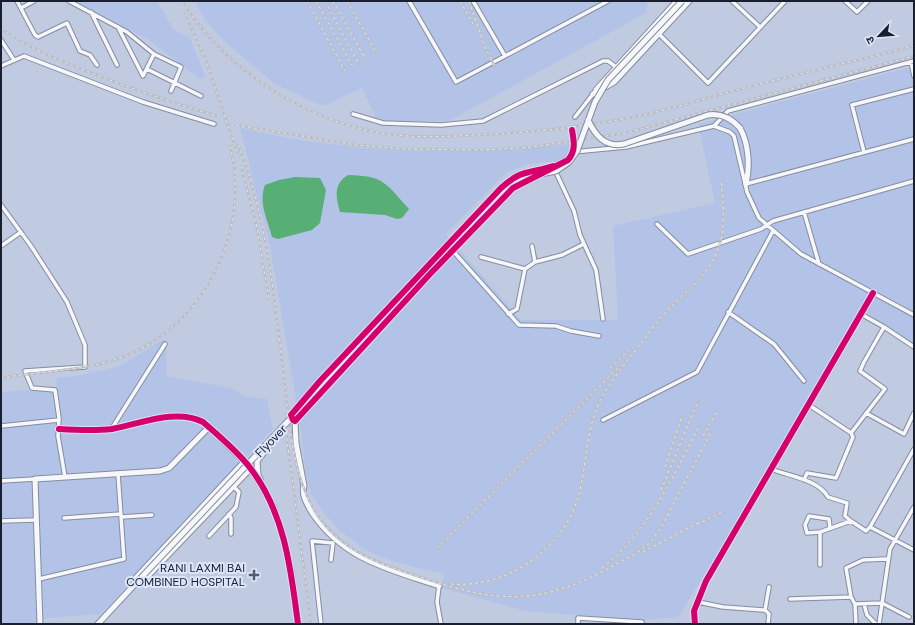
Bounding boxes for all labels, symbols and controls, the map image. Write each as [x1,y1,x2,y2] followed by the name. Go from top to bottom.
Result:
[859,16,899,56] north arrow
[862,34,878,46] text: उ
[252,421,291,461] street label: Flyover
[126,560,245,590] place label: RANI LAXMI BAI COMBINED HOSPITAL
[248,569,260,581] marker: RANI LAXMI BAI COMBINED HOSPITAL

